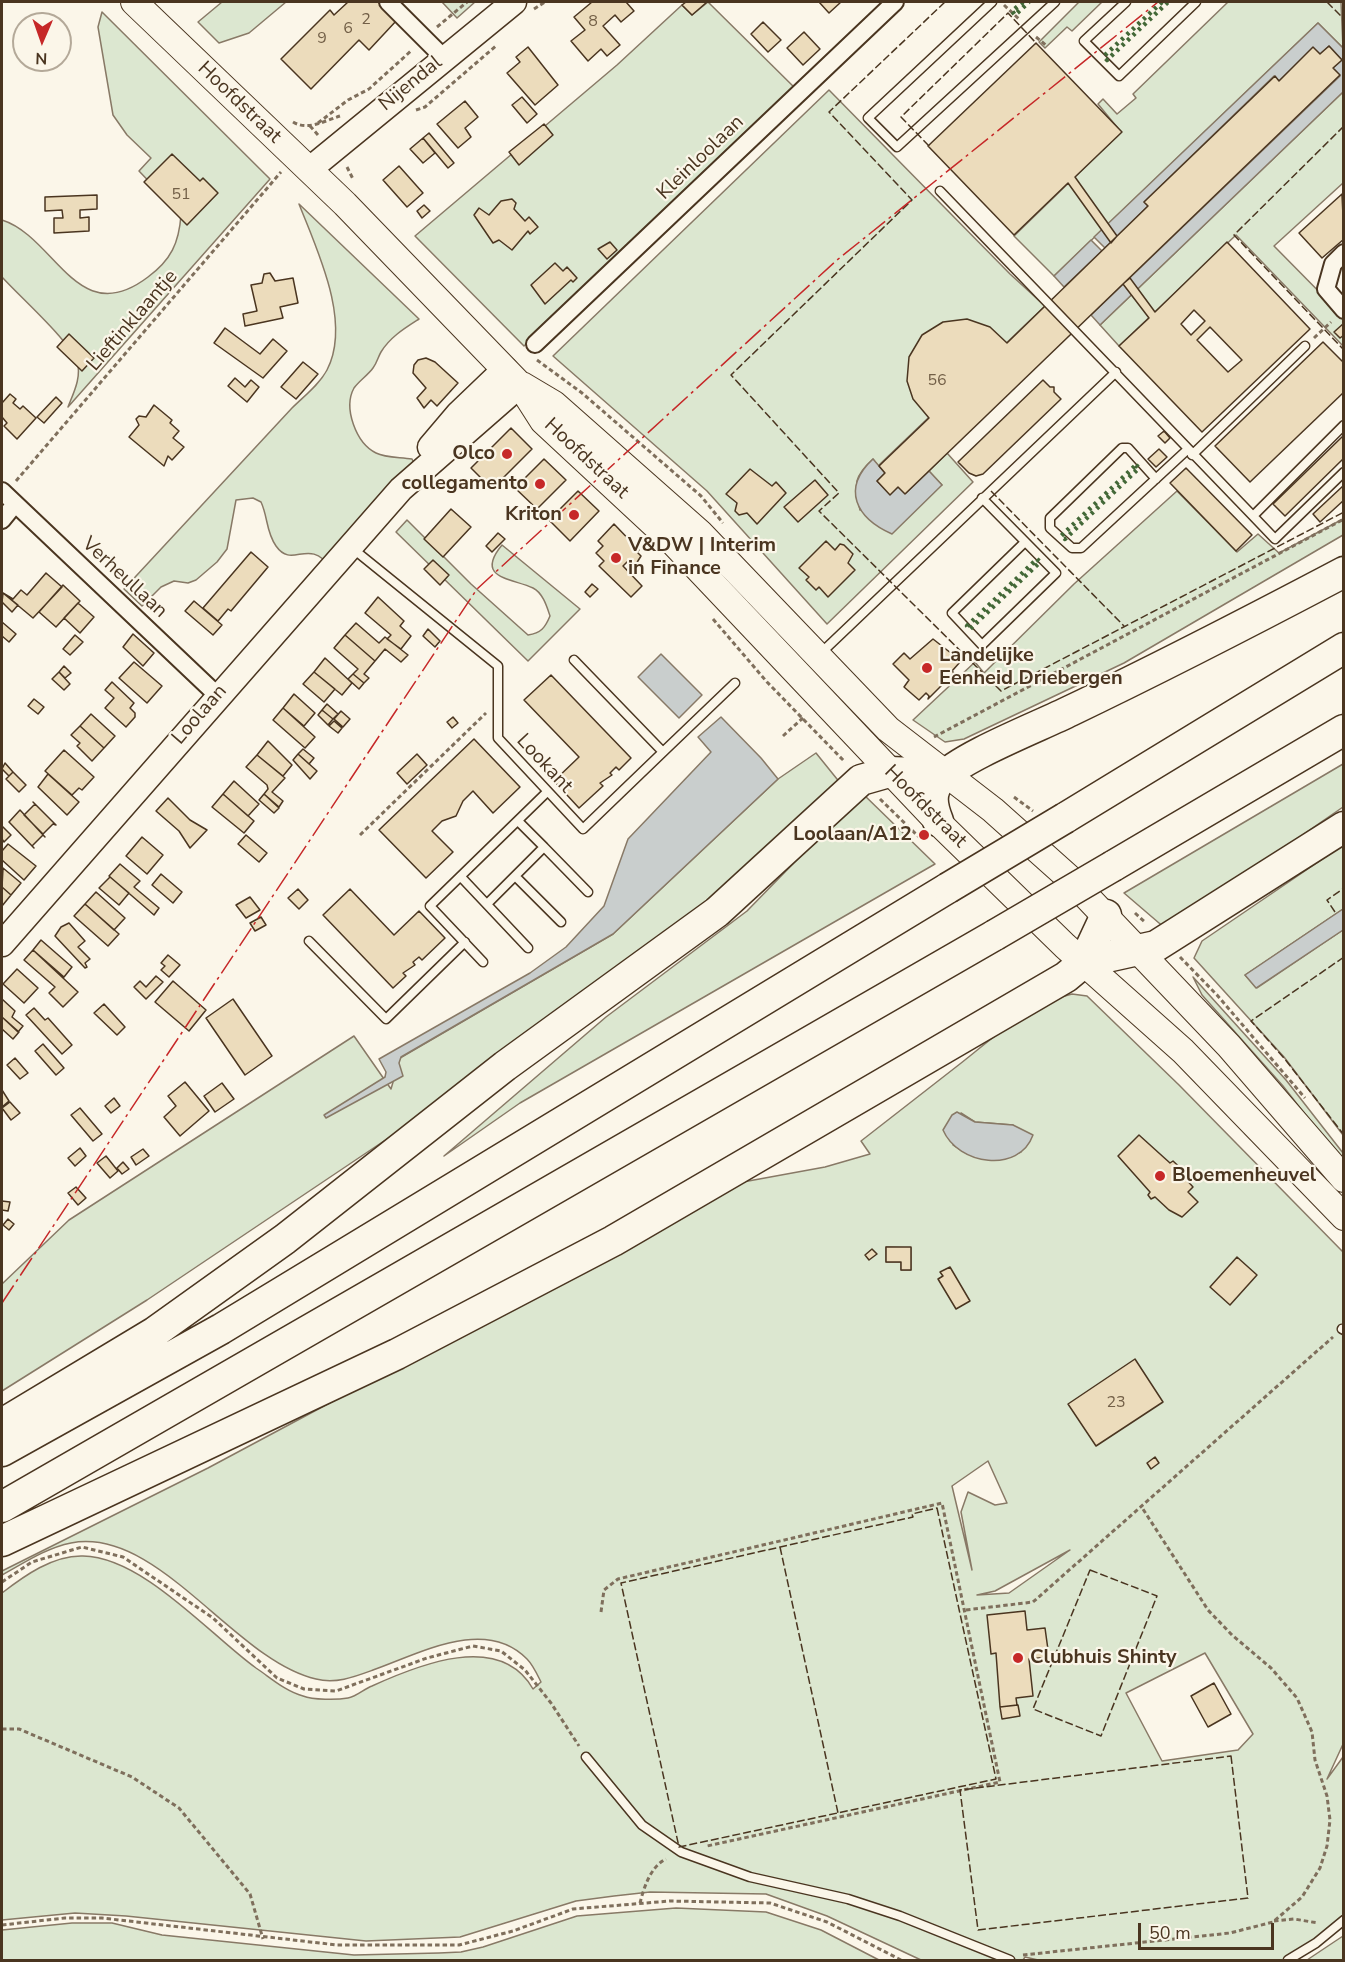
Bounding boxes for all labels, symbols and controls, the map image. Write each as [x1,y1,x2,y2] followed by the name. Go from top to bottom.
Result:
[361,10,371,30] house number: 2
[12,12,72,72] north arrow
[588,12,598,32] house number: 8
[343,19,353,39] house number: 6
[317,29,327,49] house number: 9
[35,47,48,69] text: N
[375,51,447,117] street label: Nijendal
[192,57,286,149] street label: Hoofdstraat
[653,111,749,205] street label: Kleinloolaan
[171,185,191,205] house number: 51
[83,266,183,376] street label: Lieftinklaantje
[927,371,947,391] house number: 56
[539,414,633,504] street label: Hoofdstraat
[452,442,495,466] place label: Olco
[500,447,514,461] marker: Olco
[402,472,528,496] place label: collegamento
[533,477,547,491] marker: collegamento
[505,503,562,527] place label: Kriton
[567,508,581,522] marker: Kriton
[76,532,172,624] street label: Verheullaan
[628,534,776,581] place label: V&DW | Interim in Finance
[609,551,623,565] marker: V&DW | Interim in Finance
[939,644,1123,691] place label: Landelijke Eenheid Driebergen
[920,661,934,675] marker: Landelijke Eenheid Driebergen
[167,680,233,750] street label: Loolaan
[511,730,577,798] street label: Lookant
[879,761,971,853] street label: Hoofdstraat
[793,823,912,847] place label: Loolaan/A12
[917,828,931,842] marker: Loolaan/A12
[1172,1164,1316,1188] place label: Bloemenheuvel
[1153,1169,1167,1183] marker: Bloemenheuvel
[1106,1393,1126,1413] house number: 23
[1030,1646,1177,1670] place label: Clubhuis Shinty
[1011,1651,1025,1665] marker: Clubhuis Shinty
[1141,1911,1278,1949] scale bar
[1149,1921,1191,1945] text: 50 m

